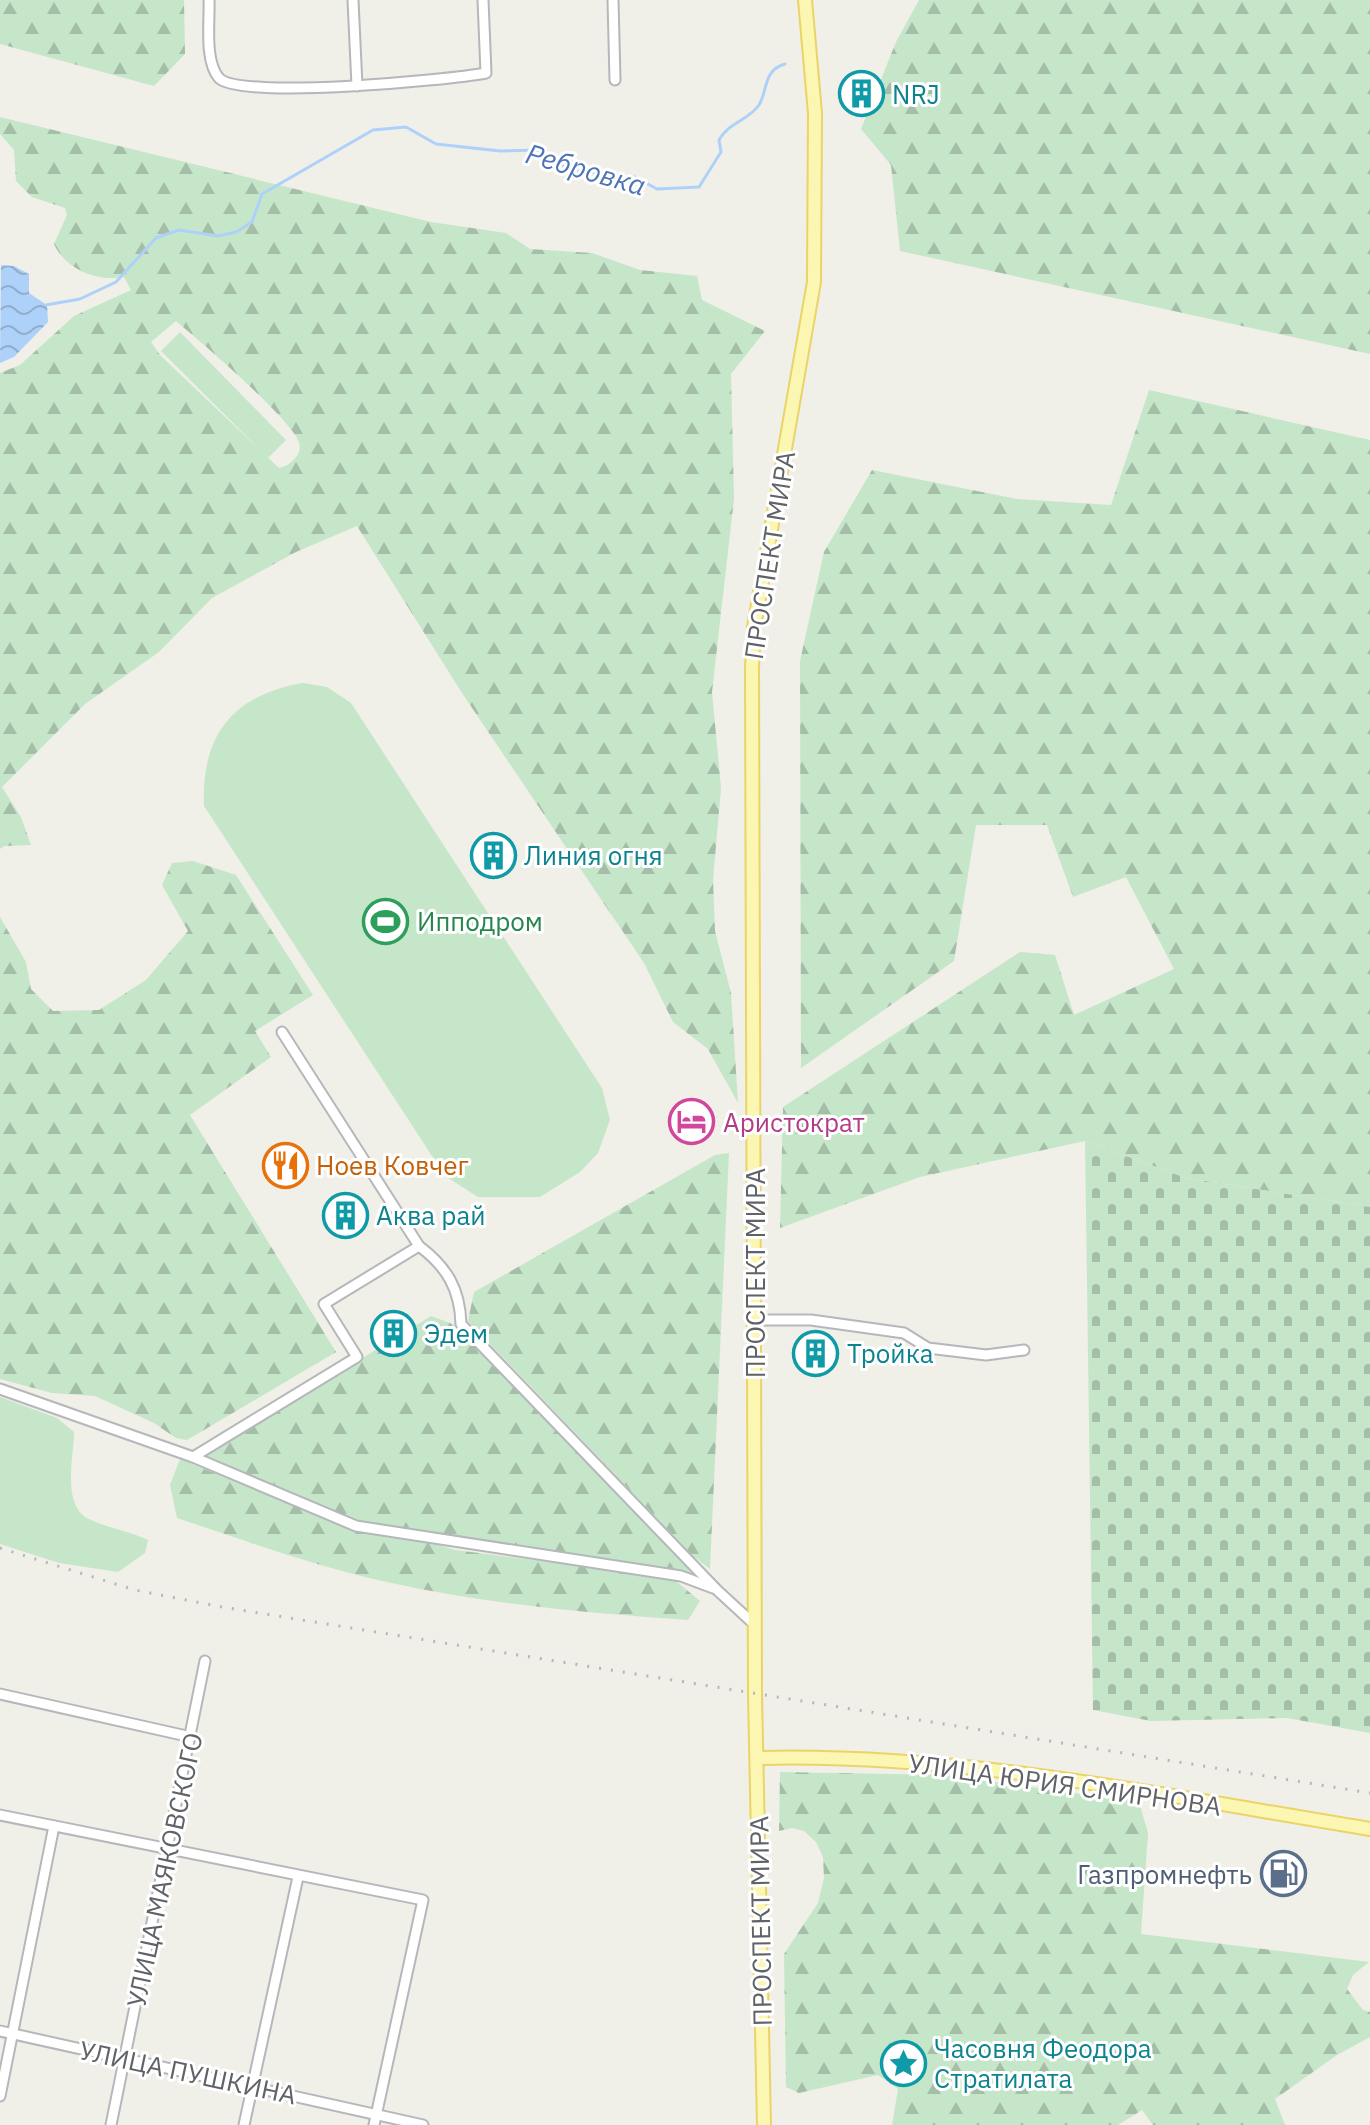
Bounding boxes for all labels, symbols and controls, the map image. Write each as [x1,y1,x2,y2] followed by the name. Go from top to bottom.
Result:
[837,70,885,118] building icon: NRJ
[892,77,940,111] place label: NRJ
[522,134,650,204] water label: Ребровка
[736,448,802,662] street label: ПРОСПЕКТ МИРА
[469,831,517,879] building icon: Линия огня
[524,838,663,872] place label: Линия огня
[362,897,410,945] sports icon: Ипподром
[417,904,543,938] place label: Ипподром
[668,1098,716,1146] hotel icon: Аристократ
[723,1105,865,1139] place label: Аристократ
[261,1141,309,1189] restaurant icon: Ноев Ковчег
[316,1148,469,1182] place label: Ноев Ковчег
[738,1167,772,1378] street label: ПРОСПЕКТ МИРА
[321,1191,369,1239] building icon: Аква рай
[376,1198,486,1232] place label: Аква рай
[369,1309,417,1357] building icon: Эдем
[424,1316,488,1350] place label: Эдем
[792,1329,840,1377] building icon: Тройка
[847,1336,934,1370] place label: Тройка
[118,1729,210,2011] street label: УЛИЦА МАЯКОВСКОГО
[906,1745,1224,1823] street label: УЛИЦА ЮРИЯ СМИРНОВА
[741,1815,779,2027] street label: ПРОСПЕКТ МИРА
[1259,1850,1307,1898] fuel station icon: Газпромнефть
[1077,1857,1252,1891] place label: Газпромнефть
[934,2031,1152,2095] place label: Часовня Феодора Стратилата
[76,2032,300,2112] street label: УЛИЦА ПУШКИНА
[879,2039,927,2087] place icon: Часовня Феодора Стратилата

